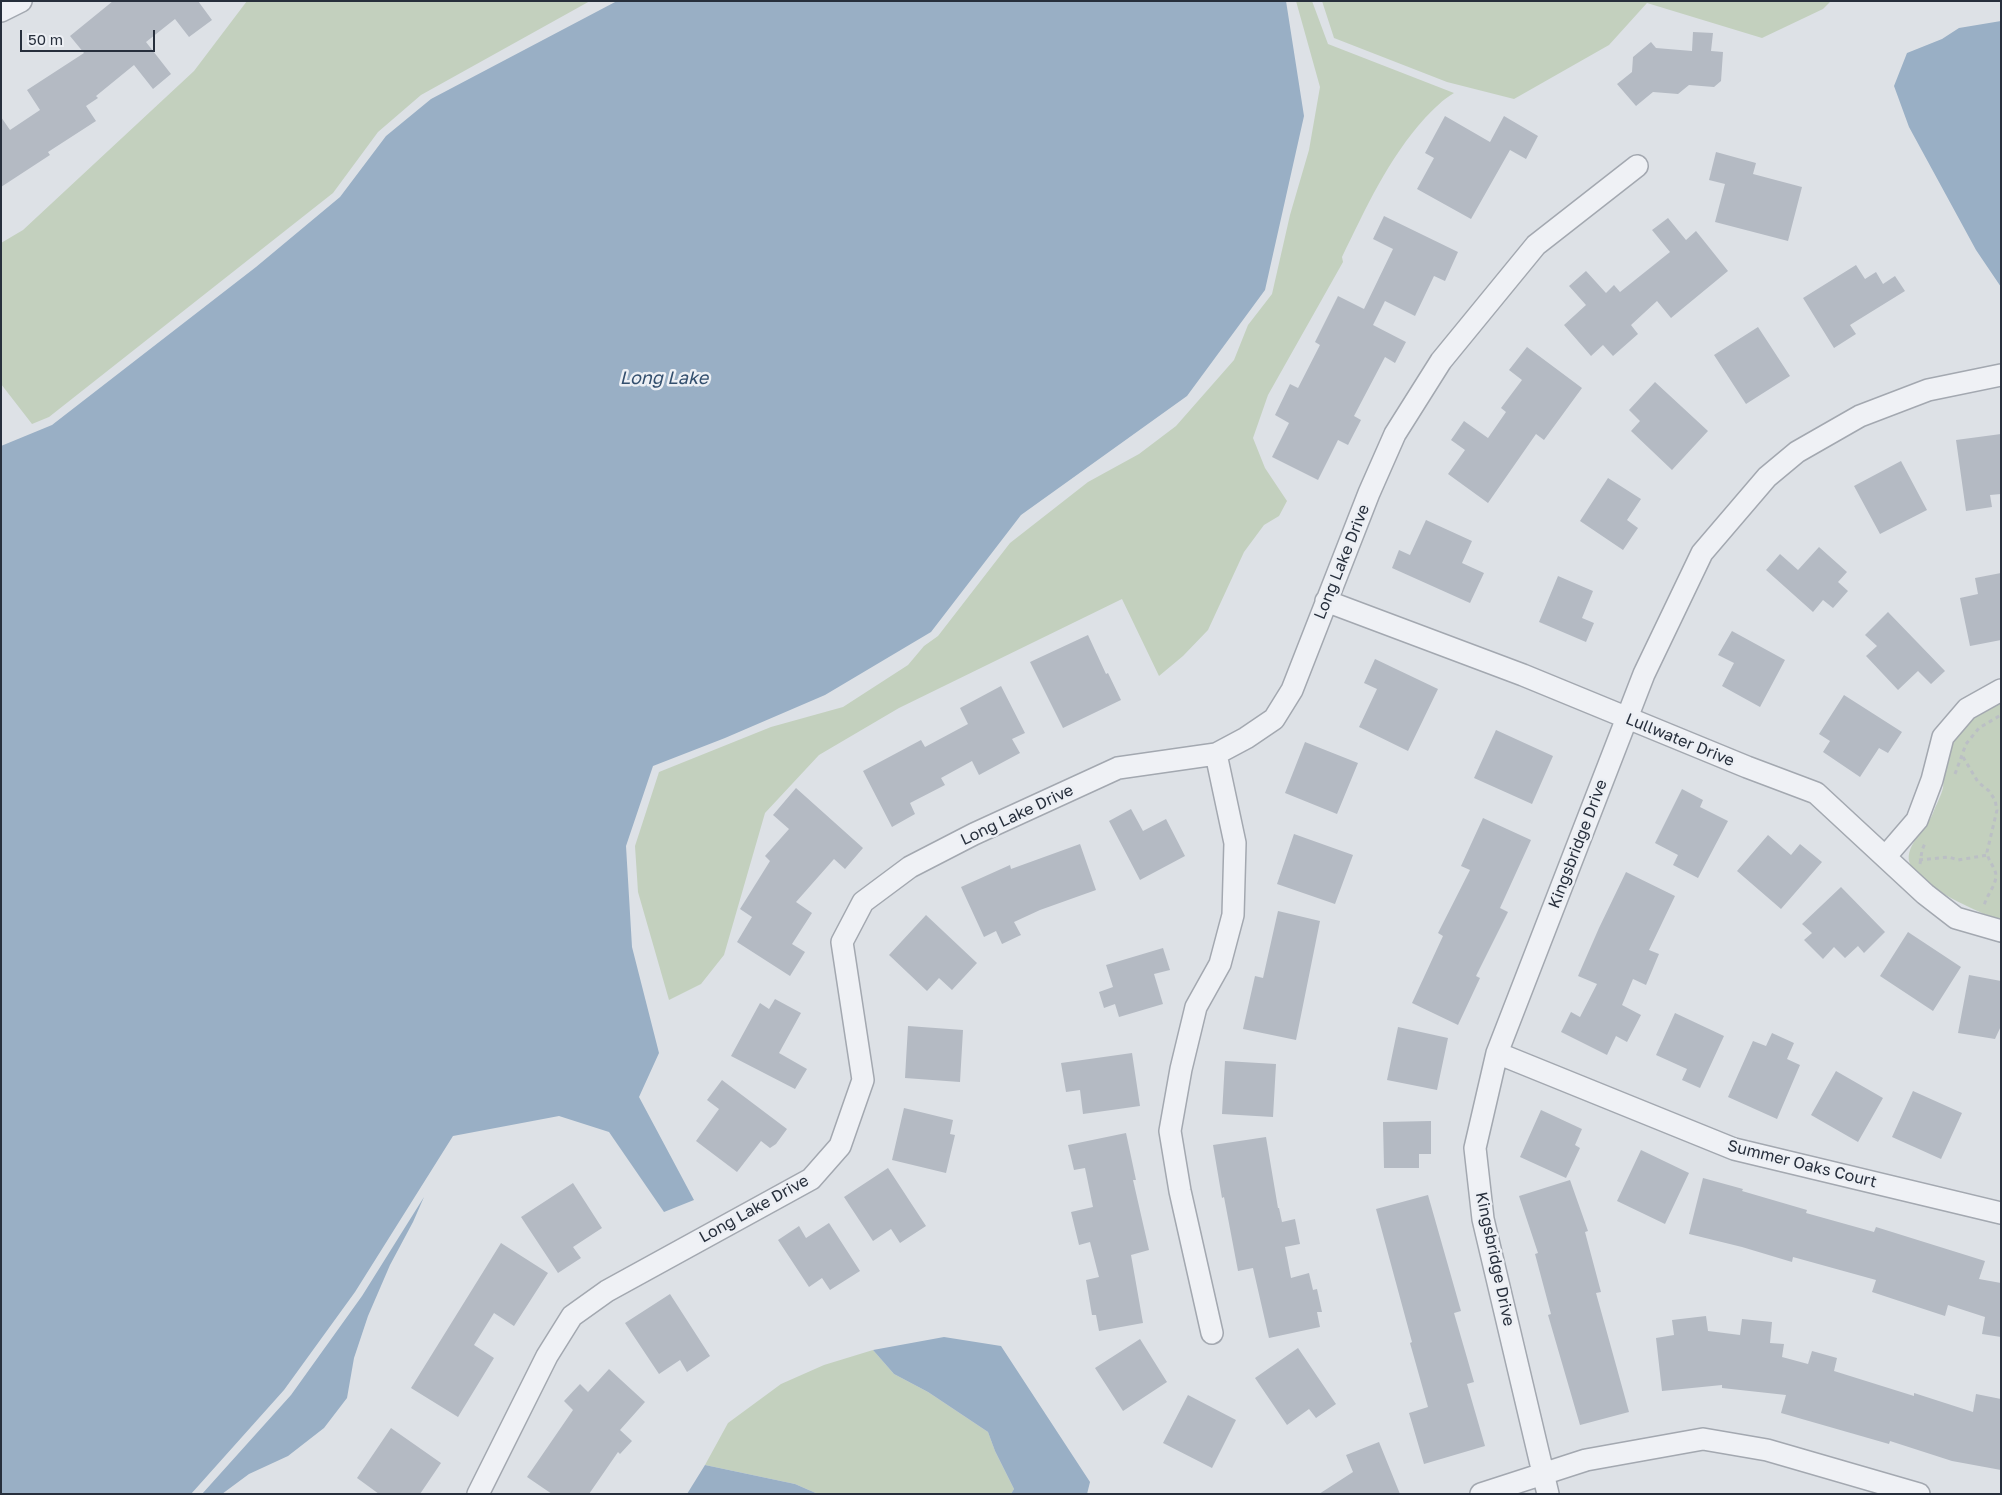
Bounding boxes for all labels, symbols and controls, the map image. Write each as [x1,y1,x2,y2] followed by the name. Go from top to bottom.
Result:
[22,20,158,52] scale bar
[28,30,63,48] text: 50 m
[620,367,708,389] water label: Long Lake
[1310,502,1374,622] street label: Long Lake Drive
[1623,709,1737,771] street label: Lullwater Drive
[1545,777,1611,911] street label: Kingsbridge Drive
[958,780,1076,850] street label: Long Lake Drive
[1725,1136,1879,1192] street label: Summer Oaks Court
[696,1171,812,1247] street label: Long Lake Drive
[1471,1190,1519,1328] street label: Kingsbridge Drive

